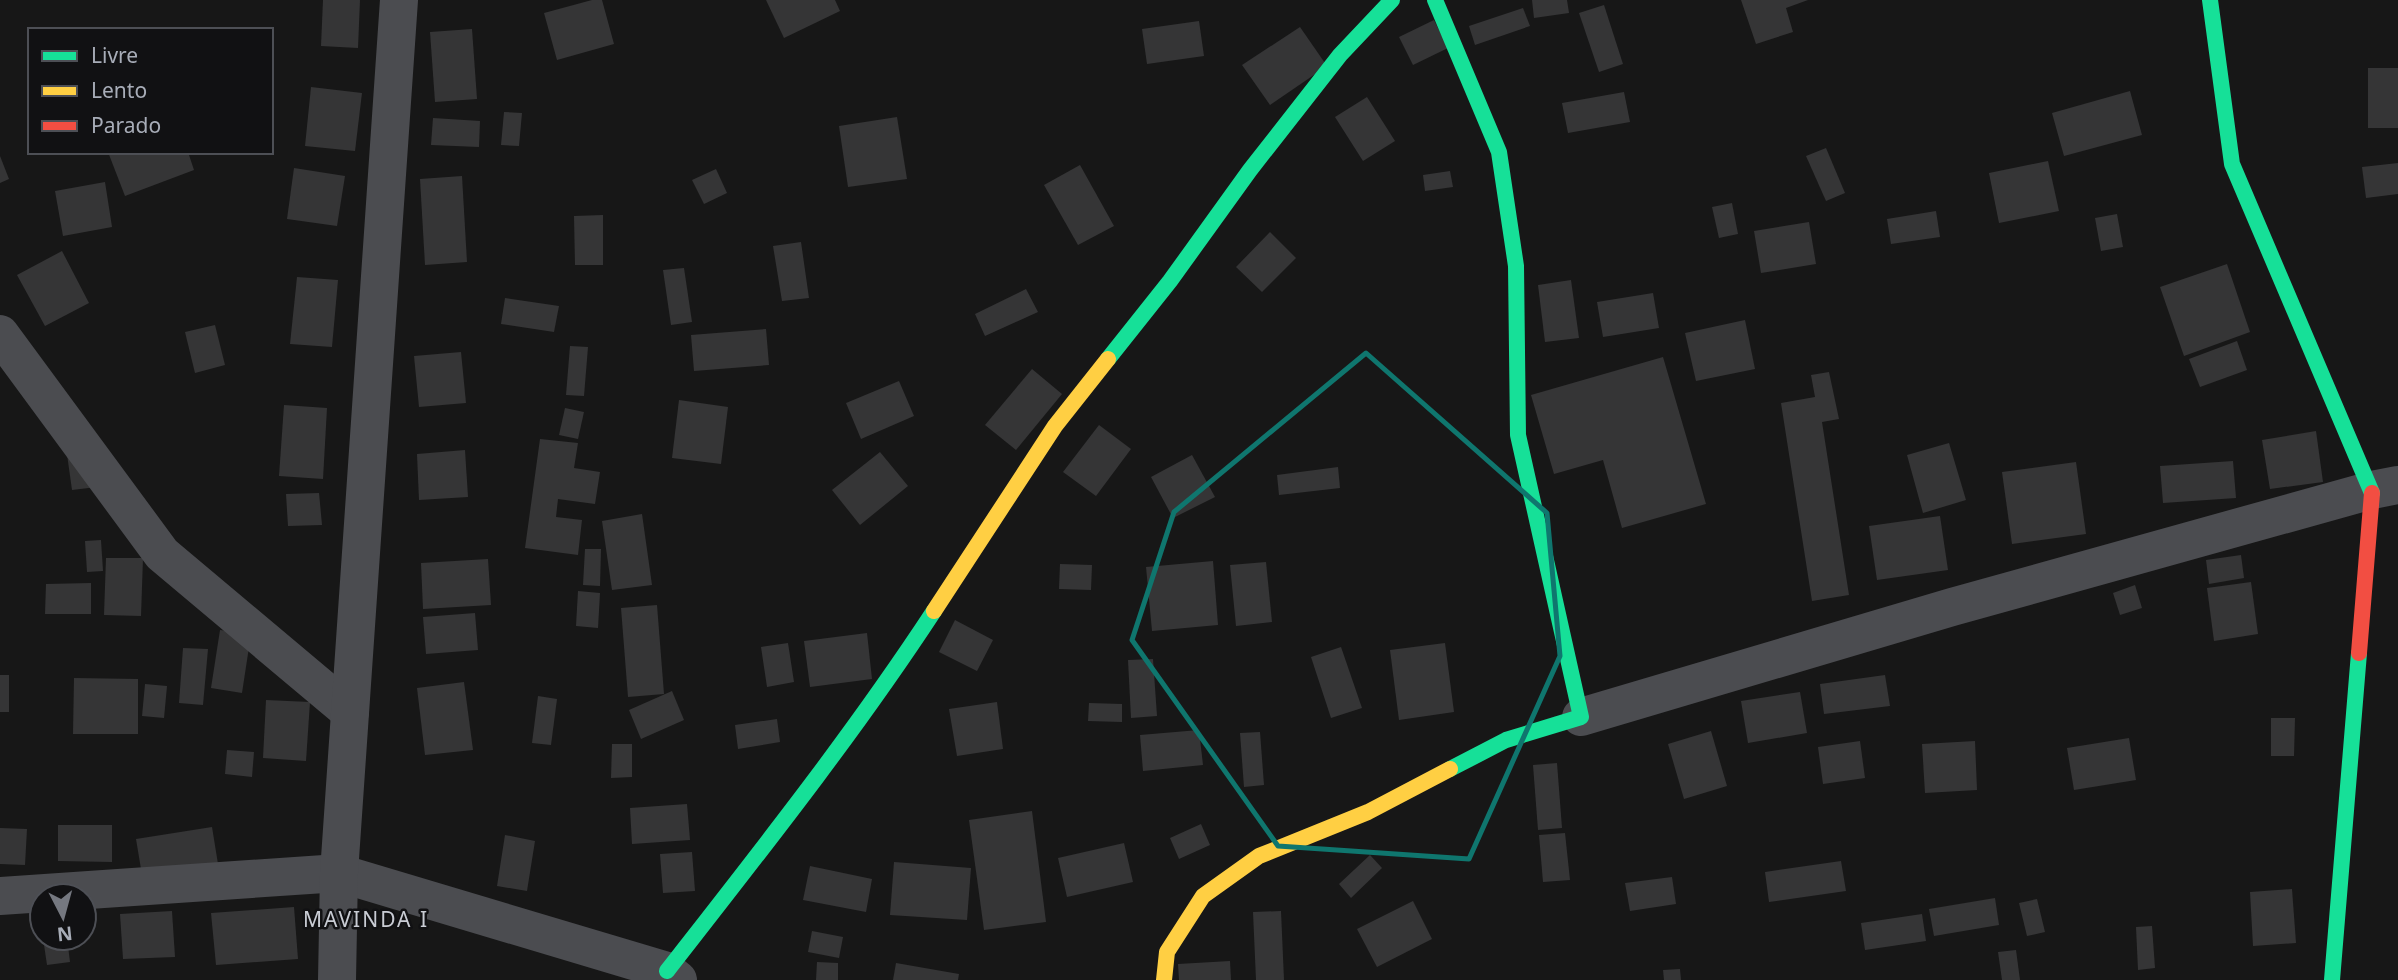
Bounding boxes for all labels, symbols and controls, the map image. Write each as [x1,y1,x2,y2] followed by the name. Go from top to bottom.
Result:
[28,28,273,154] legend
[91,41,138,69] text: Livre
[91,76,147,104] text: Lento
[91,111,161,139] text: Parado
[28,882,98,952] north arrow
[303,905,429,933] district label: MAVINDA I
[56,920,74,948] text: N

